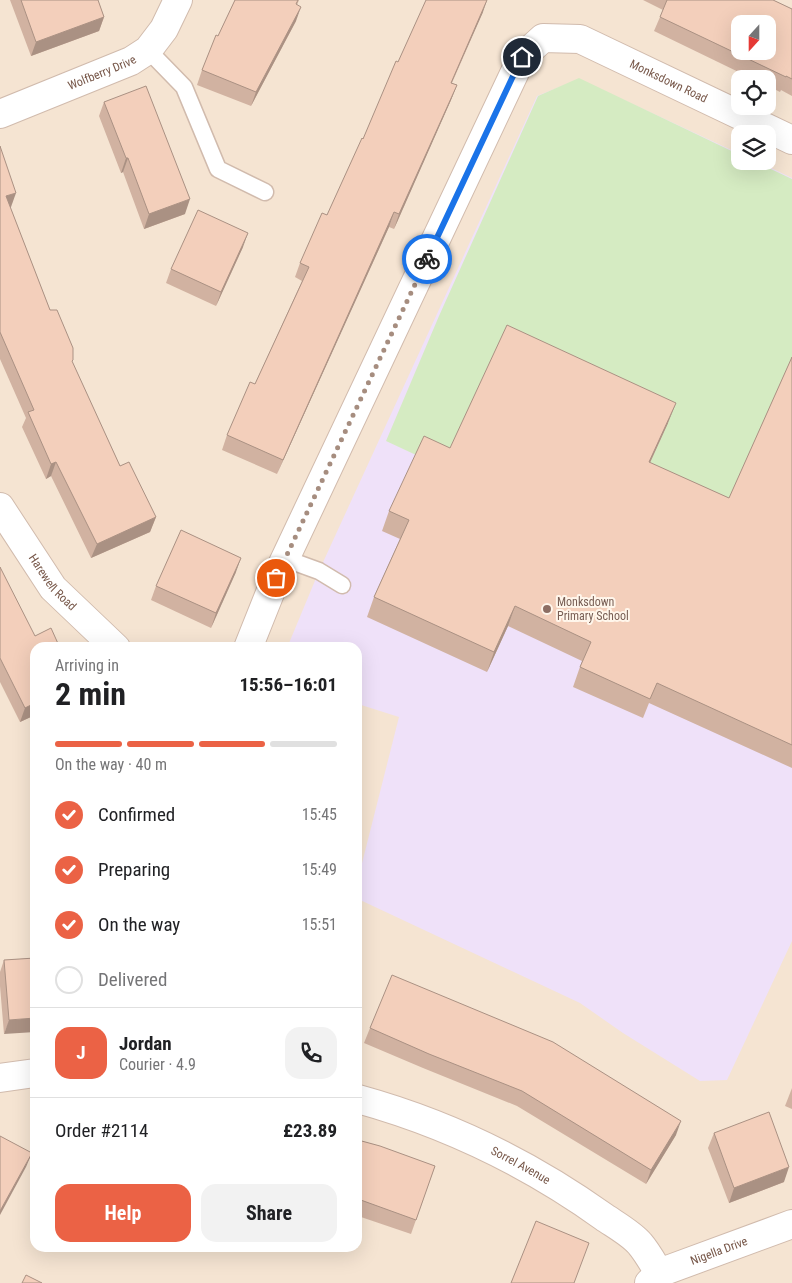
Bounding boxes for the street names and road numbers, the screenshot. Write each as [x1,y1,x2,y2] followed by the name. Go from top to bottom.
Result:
[66,52,139,93] street label: Wolfberry Drive
[628,57,710,106] street label: Monksdown Road
[26,552,79,613] street label: Harewell Road
[489,1144,553,1187] street label: Sorrel Avenue
[688,1234,750,1268] street label: Nigella Drive

